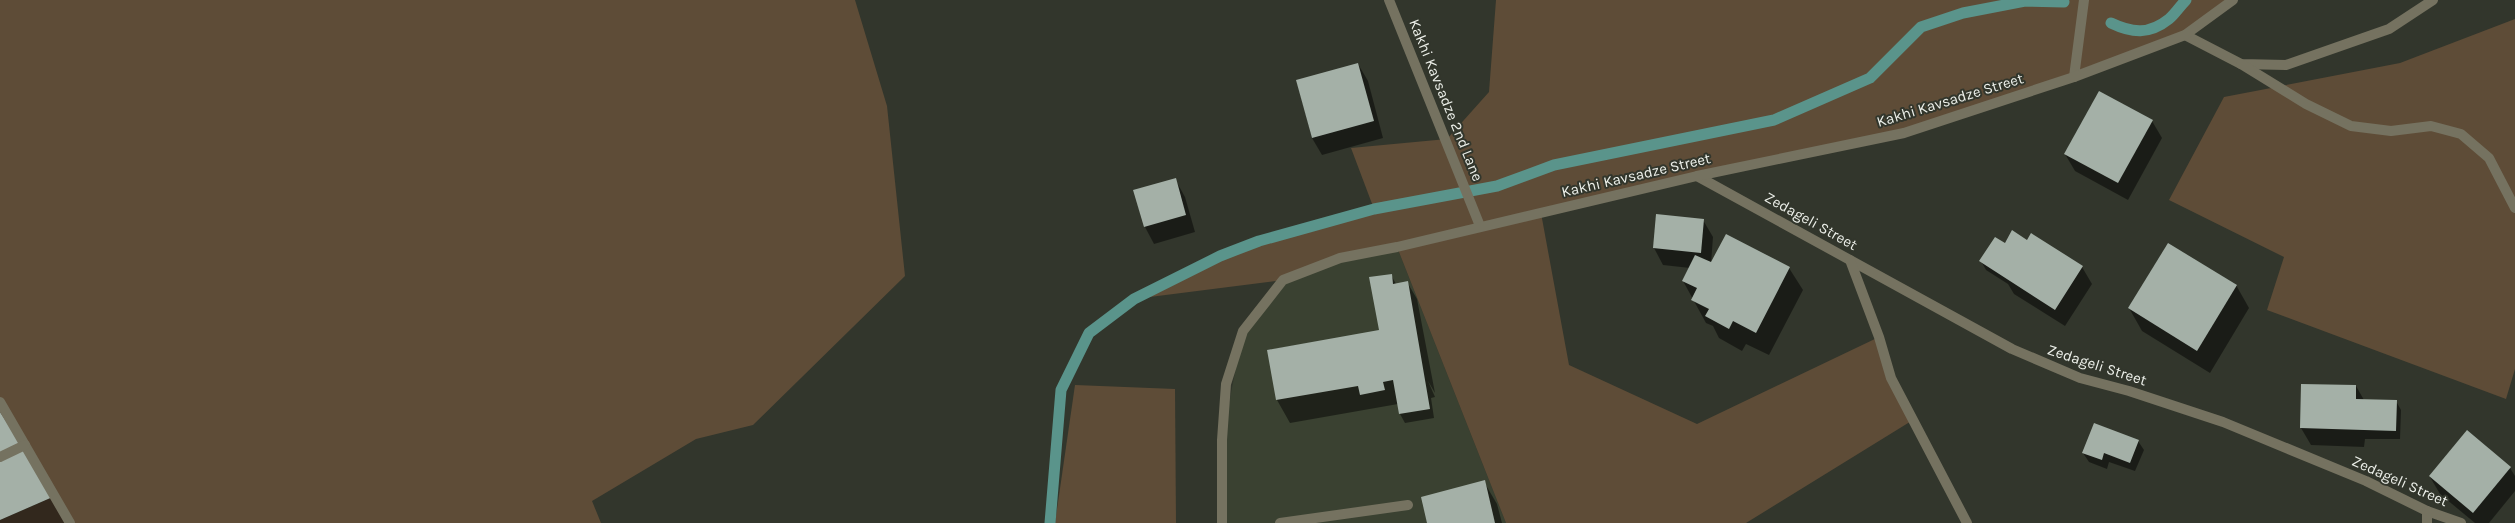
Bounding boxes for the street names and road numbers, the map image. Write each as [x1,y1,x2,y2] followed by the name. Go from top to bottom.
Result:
[1405,16,1487,184] street label: Kakhi Kavsadze 2nd Lane
[1874,69,2026,131] street label: Kakhi Kavsadze Street
[1560,149,1713,201] street label: Kakhi Kavsadze Street
[1761,188,1861,254] street label: Zedageli Street
[2045,340,2149,390] street label: Zedageli Street
[2349,452,2451,510] street label: Zedageli Street

